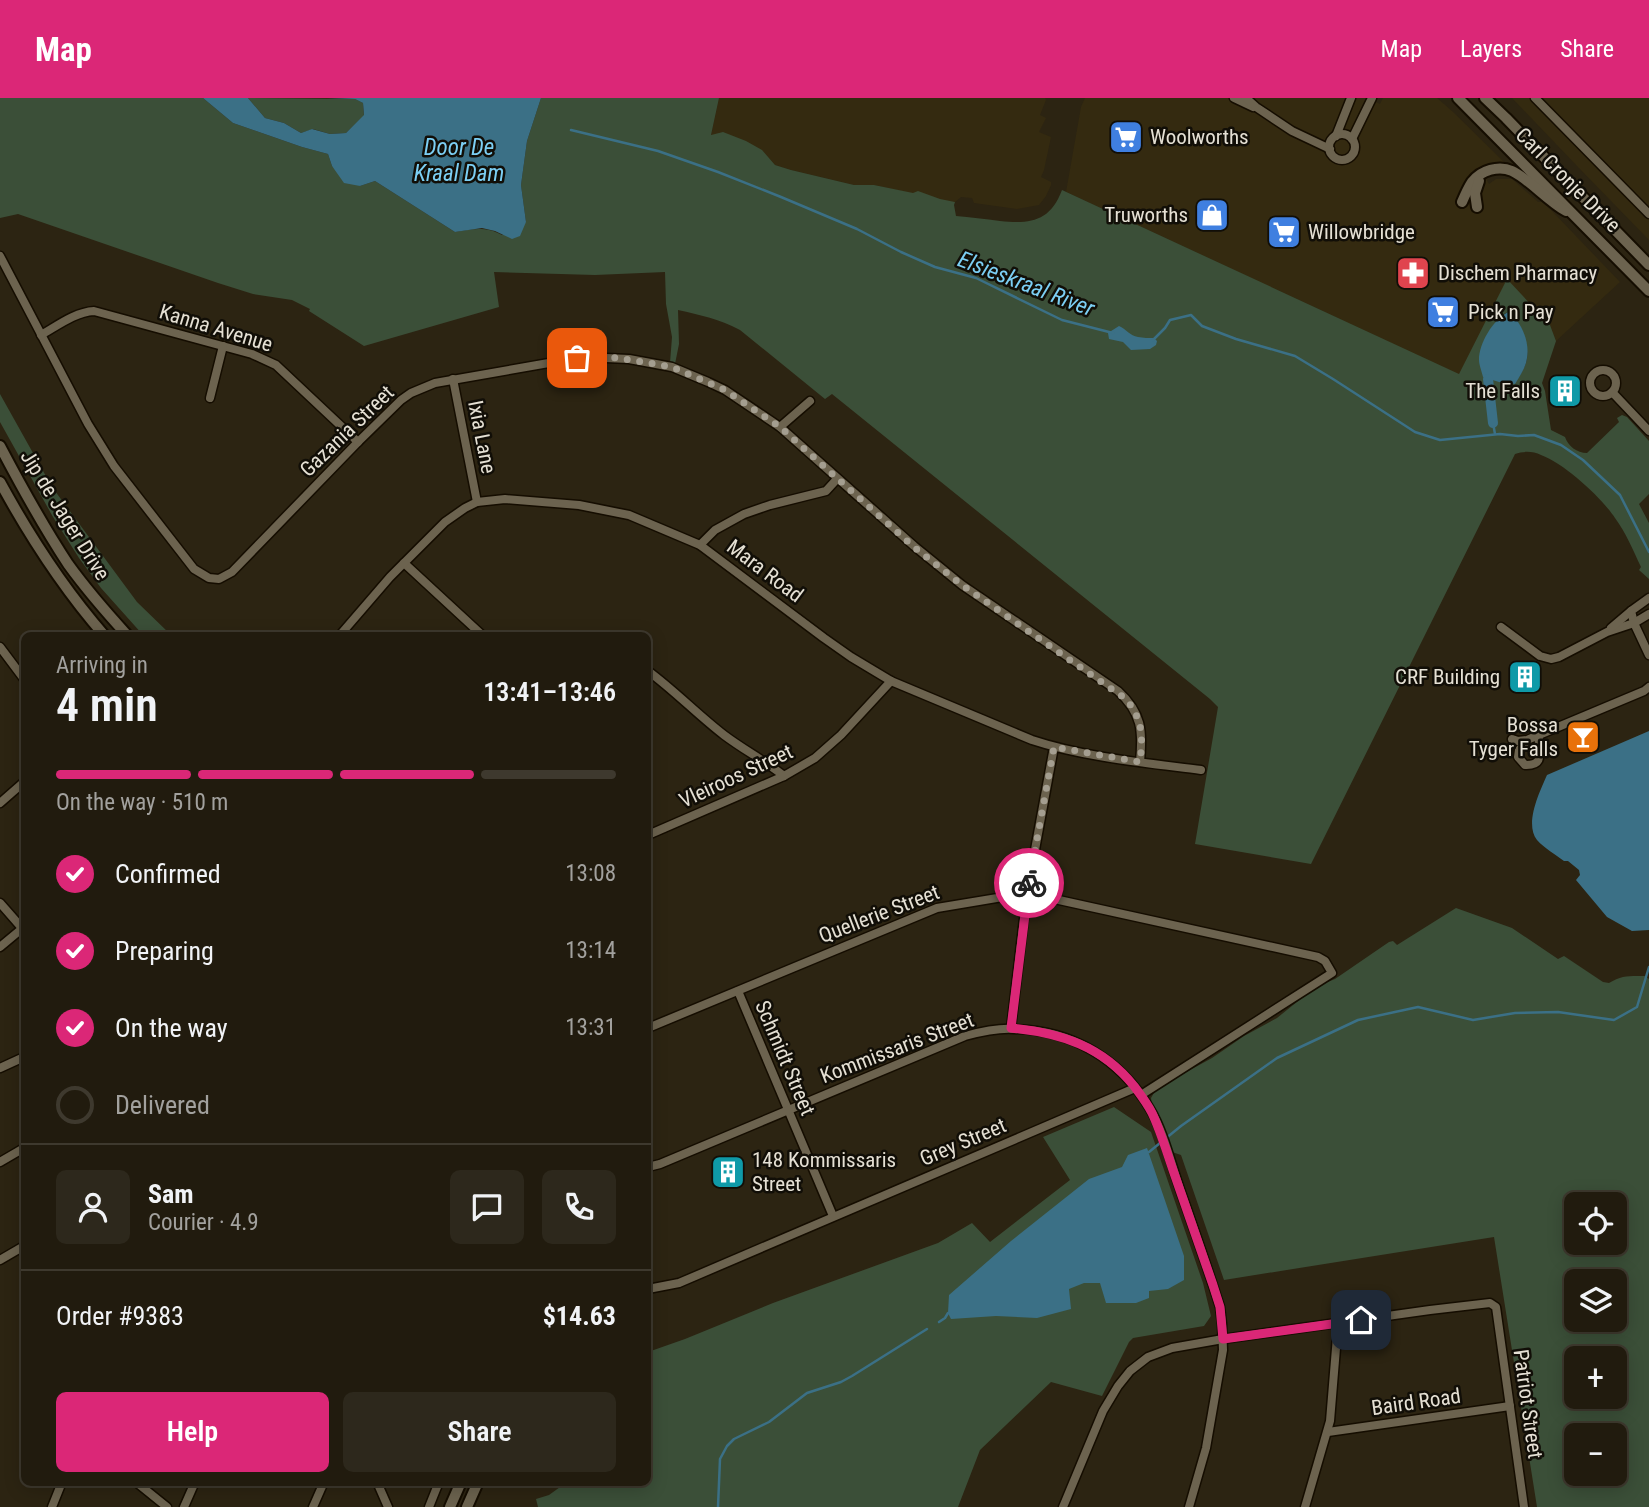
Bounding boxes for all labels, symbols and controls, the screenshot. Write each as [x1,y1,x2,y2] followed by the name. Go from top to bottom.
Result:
[35,30,92,69] text: Map
[1381,35,1422,63] text: Map
[1460,35,1522,63] text: Layers
[1560,35,1614,63] text: Share
[1107,118,1145,156] supermarket icon: Woolworths
[1511,123,1625,237] street label: Carl Cronje Drive
[1150,125,1249,149] place label: Woolworths
[414,134,504,187] water label: Door De Kraal Dam
[1193,196,1231,234] shop icon: Truworths
[1104,203,1188,227] place label: Truworths
[1265,213,1303,251] supermarket icon: Willowbridge
[1308,220,1415,244] place label: Willowbridge
[954,246,1099,323] water label: Elsieskraal River
[1394,254,1432,292] pharmacy icon: Dischem Pharmacy
[1438,261,1598,285] place label: Dischem Pharmacy
[1424,293,1462,331] supermarket icon: Pick n Pay
[156,299,276,357] street label: Kanna Avenue
[1468,300,1554,324] place label: Pick n Pay
[547,328,607,388] pin
[558,339,596,377] icon: bag
[1546,372,1584,410] building icon: The Falls
[1465,379,1540,403] place label: The Falls
[295,380,399,482] street label: Gazania Street
[463,398,501,476] street label: Ixia Lane
[15,446,115,585] street label: Jip de Jager Drive
[722,535,808,607] street label: Mara Road
[56,652,148,679] text: Arriving in
[1506,658,1544,696] building icon: CRF Building
[1395,665,1500,689] place label: CRF Building
[483,677,616,707] text: 13:41–13:46
[56,678,158,732] text: 4 min
[1469,713,1558,761] place label: Bossa Tyger Falls
[1564,718,1602,756] bar icon: Bossa Tyger Falls
[676,739,796,813] street label: Vleiroos Street
[56,789,228,816] text: On the way · 510 m
[994,848,1064,918] courier
[56,855,94,893] icon: check
[115,859,221,889] text: Confirmed
[565,860,616,887] text: 13:08
[1010,864,1048,902] icon: bike
[815,880,943,948] street label: Quellerie Street
[56,932,94,970] icon: check
[115,936,214,966] text: Preparing
[565,937,616,964] text: 13:14
[750,997,820,1119] street label: Schmidt Street
[817,1008,977,1088] street label: Kommissaris Street
[56,1009,94,1047] icon: check
[115,1013,228,1043] text: On the way
[565,1014,616,1041] text: 13:31
[115,1090,210,1120] text: Delivered
[916,1113,1010,1171] street label: Grey Street
[752,1148,896,1196] place label: 148 Kommissaris Street
[709,1153,747,1191] building icon: 148 Kommissaris Street
[56,1170,130,1244] button: person
[450,1170,524,1244] button: chat
[542,1170,616,1244] button: phone
[148,1179,194,1209] text: Sam
[1564,1192,1627,1486] map controls
[1564,1192,1627,1255] button: locate
[148,1209,259,1236] text: Courier · 4.9
[1564,1269,1627,1332] button: layers
[1331,1290,1391,1350] pin
[56,1301,184,1331] text: Order #9383
[543,1301,616,1331] text: $14.63
[1342,1301,1380,1339] icon: home
[1564,1346,1627,1409] button: +
[1508,1348,1548,1460] street label: Patriot Street
[1370,1384,1462,1420] street label: Baird Road
[56,1392,329,1472] button: Help
[343,1392,616,1472] button: Share
[1564,1423,1627,1486] button: −

